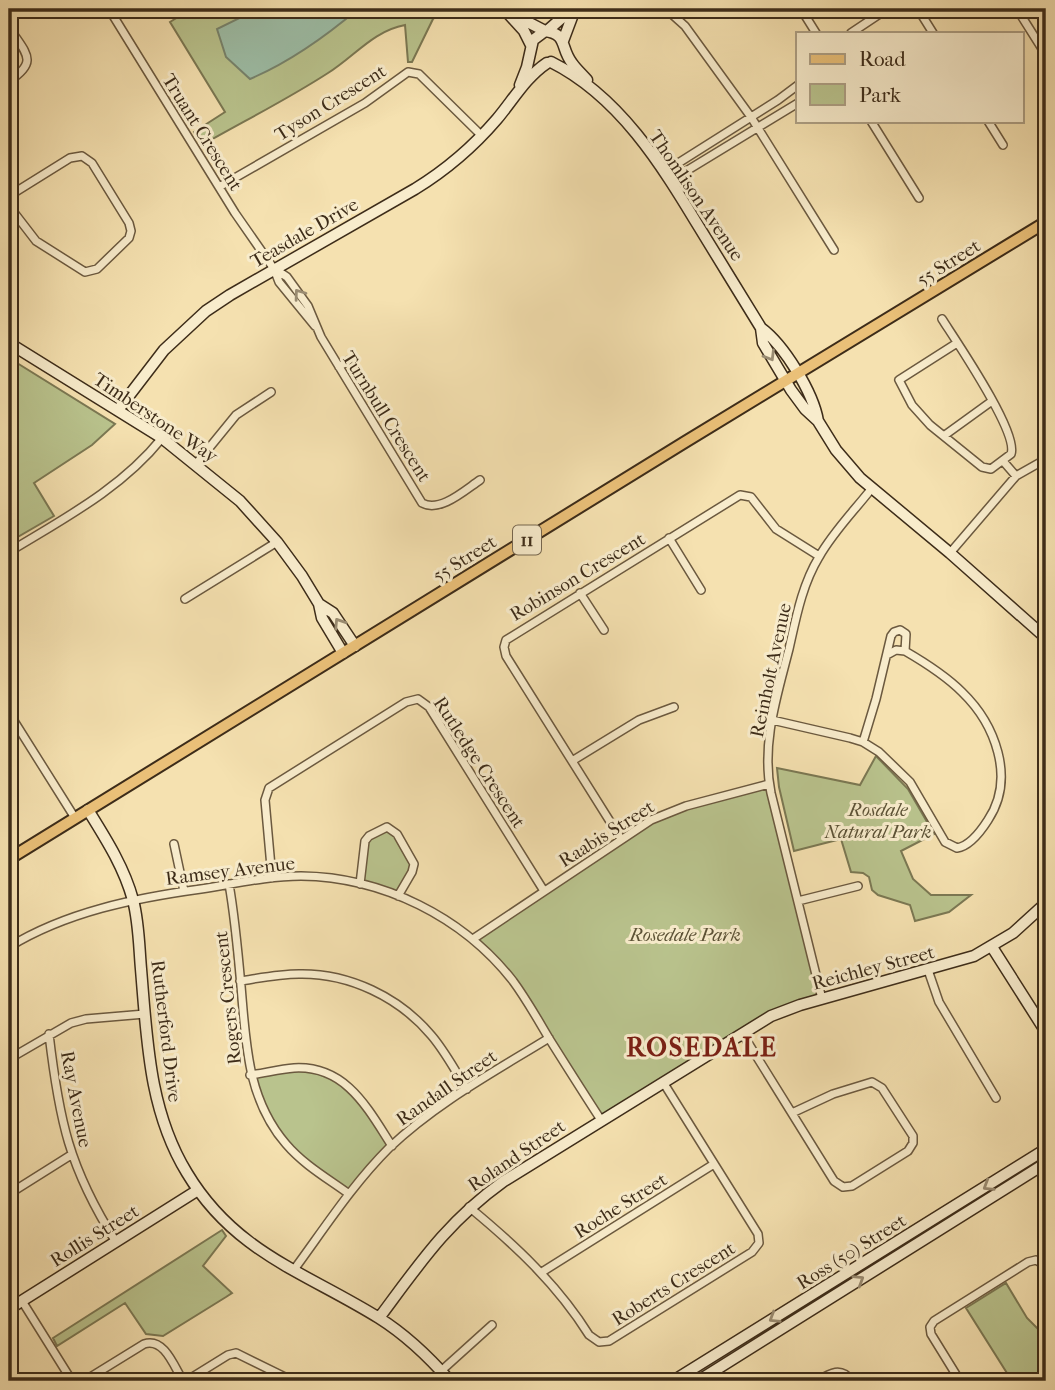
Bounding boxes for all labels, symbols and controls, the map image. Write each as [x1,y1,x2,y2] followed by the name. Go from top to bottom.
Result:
[796,32,1024,122] legend
[859,47,906,71] text: Road
[271,60,390,146] street label: Tyson Crescent
[157,70,247,195] street label: Truant Crescent
[859,83,901,107] text: Park
[644,126,748,265] street label: Thomlison Avenue
[247,193,362,273] street label: Teasdale Drive
[913,235,984,291] street label: 55 Street
[295,289,308,302] one-way arrow
[337,347,435,486] street label: Turnbull Crescent
[762,348,775,361] one-way arrow
[89,368,222,468] street label: Timberstone Way
[513,526,541,554] road number: 11
[506,528,649,626] street label: Robinson Crescent
[429,531,500,587] street label: 55 Street
[746,601,796,739] street label: Reinholt Avenue
[335,618,348,631] one-way arrow
[429,693,530,832] street label: Rutledge Crescent
[555,796,658,872] street label: Raabis Street
[823,799,932,843] park label: Rosdale Natural Park
[164,852,296,890] street label: Ramsey Avenue
[627,924,741,946] park label: Rosedale Park
[210,930,246,1066] street label: Rogers Crescent
[810,941,937,995] street label: Reichley Street
[146,959,186,1103] street label: Rutherford Drive
[626,1032,778,1063] district label: ROSEDALE
[392,1045,501,1131] street label: Randall Street
[56,1049,96,1149] street label: Ray Avenue
[464,1115,570,1196] street label: Roland Street
[570,1168,671,1243] street label: Roche Street
[983,1177,996,1190] one-way arrow
[46,1200,143,1272] street label: Rollis Street
[793,1209,910,1294] street label: Ross (50) Street
[608,1237,739,1331] street label: Roberts Crescent
[852,1276,865,1289] one-way arrow
[769,1310,782,1323] one-way arrow

